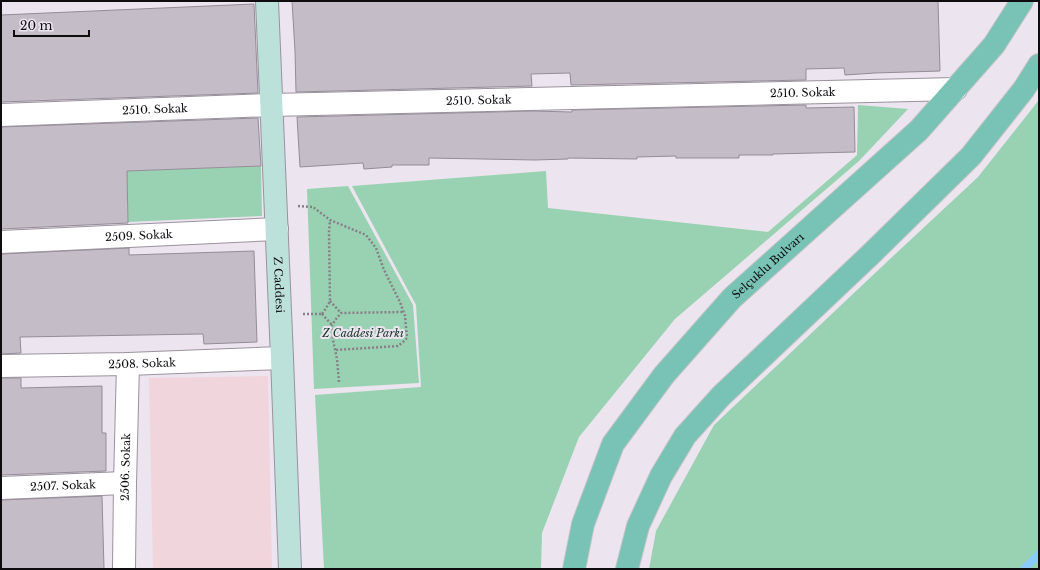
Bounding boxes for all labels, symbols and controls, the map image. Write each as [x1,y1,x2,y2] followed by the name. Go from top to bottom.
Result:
[14,12,89,38] scale bar
[20,18,52,33] text: 20 m
[770,85,836,100] street label: 2510. Sokak
[446,92,512,108] street label: 2510. Sokak
[122,101,188,118] street label: 2510. Sokak
[105,227,173,244] street label: 2509. Sokak
[729,230,807,302] street label: Selçuklu Bulvarı
[271,256,287,314] street label: Z Caddesi
[321,326,404,340] park label: Z Caddesi Parkı
[108,355,176,371] street label: 2508. Sokak
[118,433,133,501] street label: 2506. Sokak
[30,477,96,494] street label: 2507. Sokak

